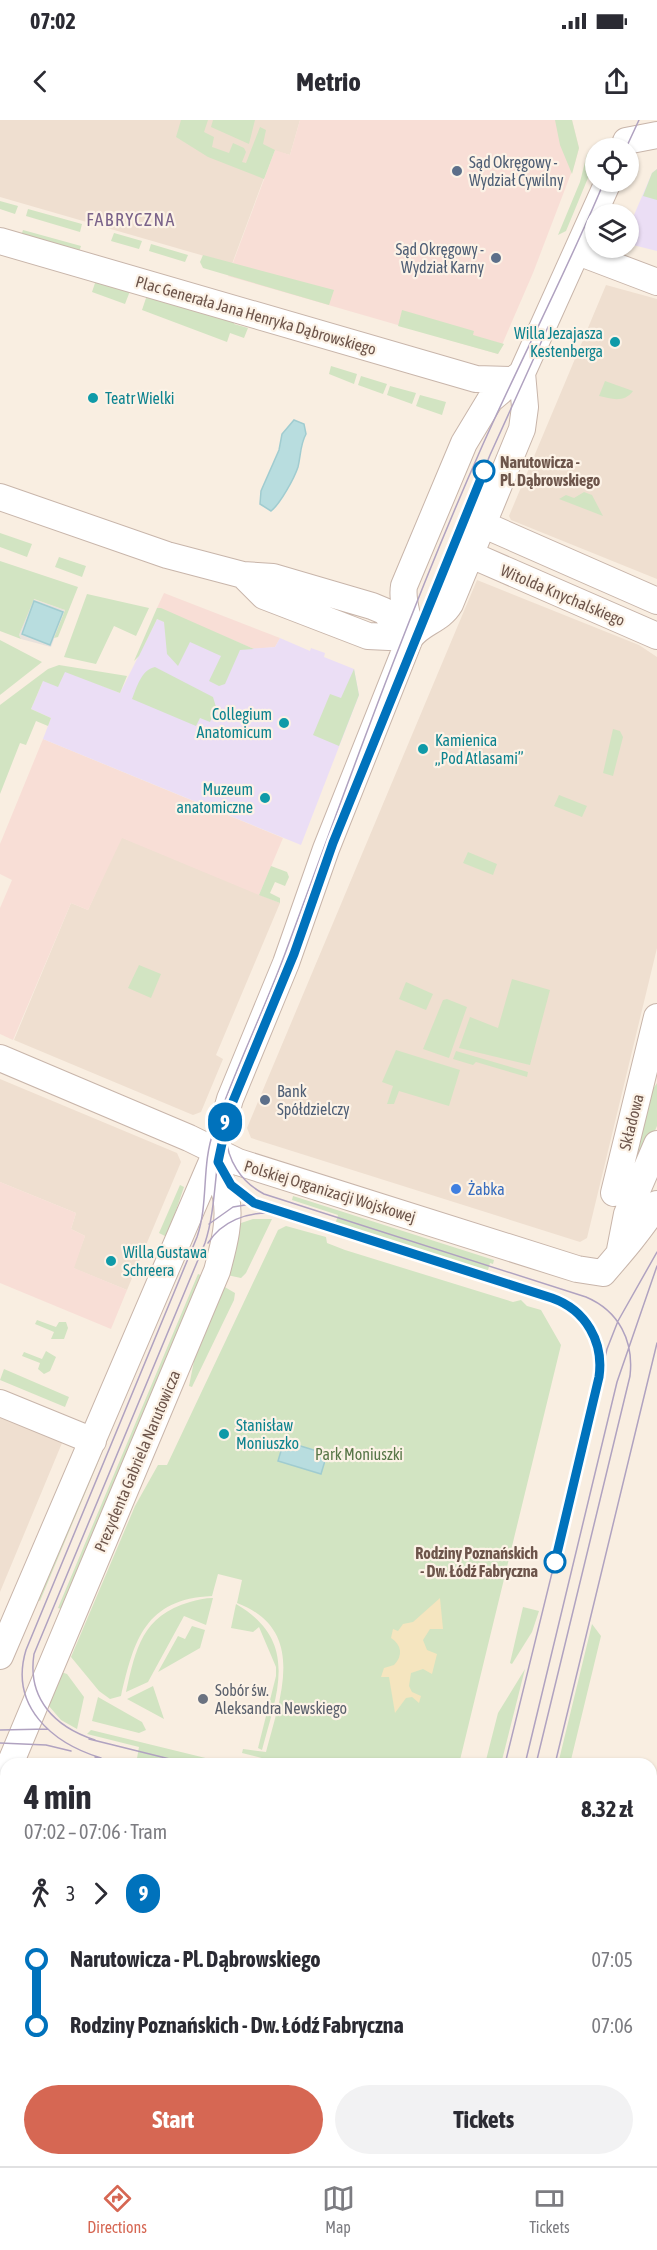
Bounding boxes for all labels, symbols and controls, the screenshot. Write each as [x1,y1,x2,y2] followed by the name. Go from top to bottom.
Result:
[30,8,76,34] text: 07:02
[24,65,57,98] icon: back
[600,65,633,98] icon: share
[296,66,361,97] text: Metrio
[585,138,639,258] map controls
[585,138,639,192] button: locate
[469,153,564,190] place label: Sąd Okręgowy - Wydział Cywilny
[450,164,464,178] marker: Sąd Okręgowy - Wydział Cywilny
[585,204,639,258] button: layers
[86,209,176,230] district label: FABRYCZNA
[395,240,484,277] place label: Sąd Okręgowy - Wydział Karny
[489,251,503,265] marker: Sąd Okręgowy - Wydział Karny
[133,272,378,359] street label: Plac Generała Jana Henryka Dąbrowskiego
[514,324,603,361] place label: Willa Jezajasza Kestenberga
[608,335,622,349] marker: Willa Jezajasza Kestenberga
[105,389,174,407] place label: Teatr Wielki
[86,391,100,405] marker: Teatr Wielki
[500,453,601,489] place label: Narutowicza - Pl. Dąbrowskiego
[473,460,495,482] marker: Narutowicza - Pl. Dąbrowskiego
[498,561,628,630] street label: Witolda Knychalskiego
[197,705,272,741] place label: Collegium Anatomicum
[277,716,291,730] marker: Collegium Anatomicum
[435,731,523,767] place label: Kamienica „Pod Atlasami”
[416,742,430,756] marker: Kamienica „Pod Atlasami”
[176,780,253,816] place label: Muzeum anatomiczne
[258,791,272,805] marker: Muzeum anatomiczne
[277,1082,350,1119] place label: Bank Spółdzielczy
[615,1092,647,1152] street label: Składowa
[258,1093,272,1107] marker: Bank Spółdzielczy
[206,1102,244,1142] line badge: 9
[220,1110,230,1134] text: 9
[242,1156,418,1227] street label: Polskiej Organizacji Wojskowej
[468,1180,505,1198] place label: Żabka
[449,1182,463,1196] marker: Żabka
[123,1243,207,1279] place label: Willa Gustawa Schreera
[104,1254,118,1268] marker: Willa Gustawa Schreera
[91,1368,184,1555] street label: Prezydenta Gabriela Narutowicza
[236,1416,299,1452] place label: Stanisław Moniuszko
[217,1427,231,1441] marker: Stanisław Moniuszko
[315,1445,403,1463] park label: Park Moniuszki
[415,1544,538,1580] place label: Rodziny Poznańskich - Dw. Łódź Fabryczna
[544,1551,566,1573] marker: Rodziny Poznańskich - Dw. Łódź Fabryczna
[215,1681,347,1718] place label: Sobór św. Aleksandra Newskiego
[196,1692,210,1706] marker: Sobór św. Aleksandra Newskiego
[24,1778,91,1816] text: 4 min
[581,1796,633,1822] text: 8.32 zł
[24,1820,167,1843] text: 07:02 – 07:06 · Tram
[24,1877,57,1910] icon: walk
[84,1877,117,1910] icon: forward
[138,1881,148,1905] text: 9
[66,1882,75,1905] text: 3
[70,1946,321,1972] text: Narutowicza - Pl. Dąbrowskiego
[591,1948,633,1971] text: 07:05
[70,2012,404,2038] text: Rodziny Poznańskich - Dw. Łódź Fabryczna
[591,2014,633,2037] text: 07:06
[24,2085,323,2154] button: Start
[335,2085,633,2154] button: Tickets
[87,2182,147,2236] tab: Directions
[322,2182,355,2236] tab: Map
[529,2182,570,2236] tab: Tickets

